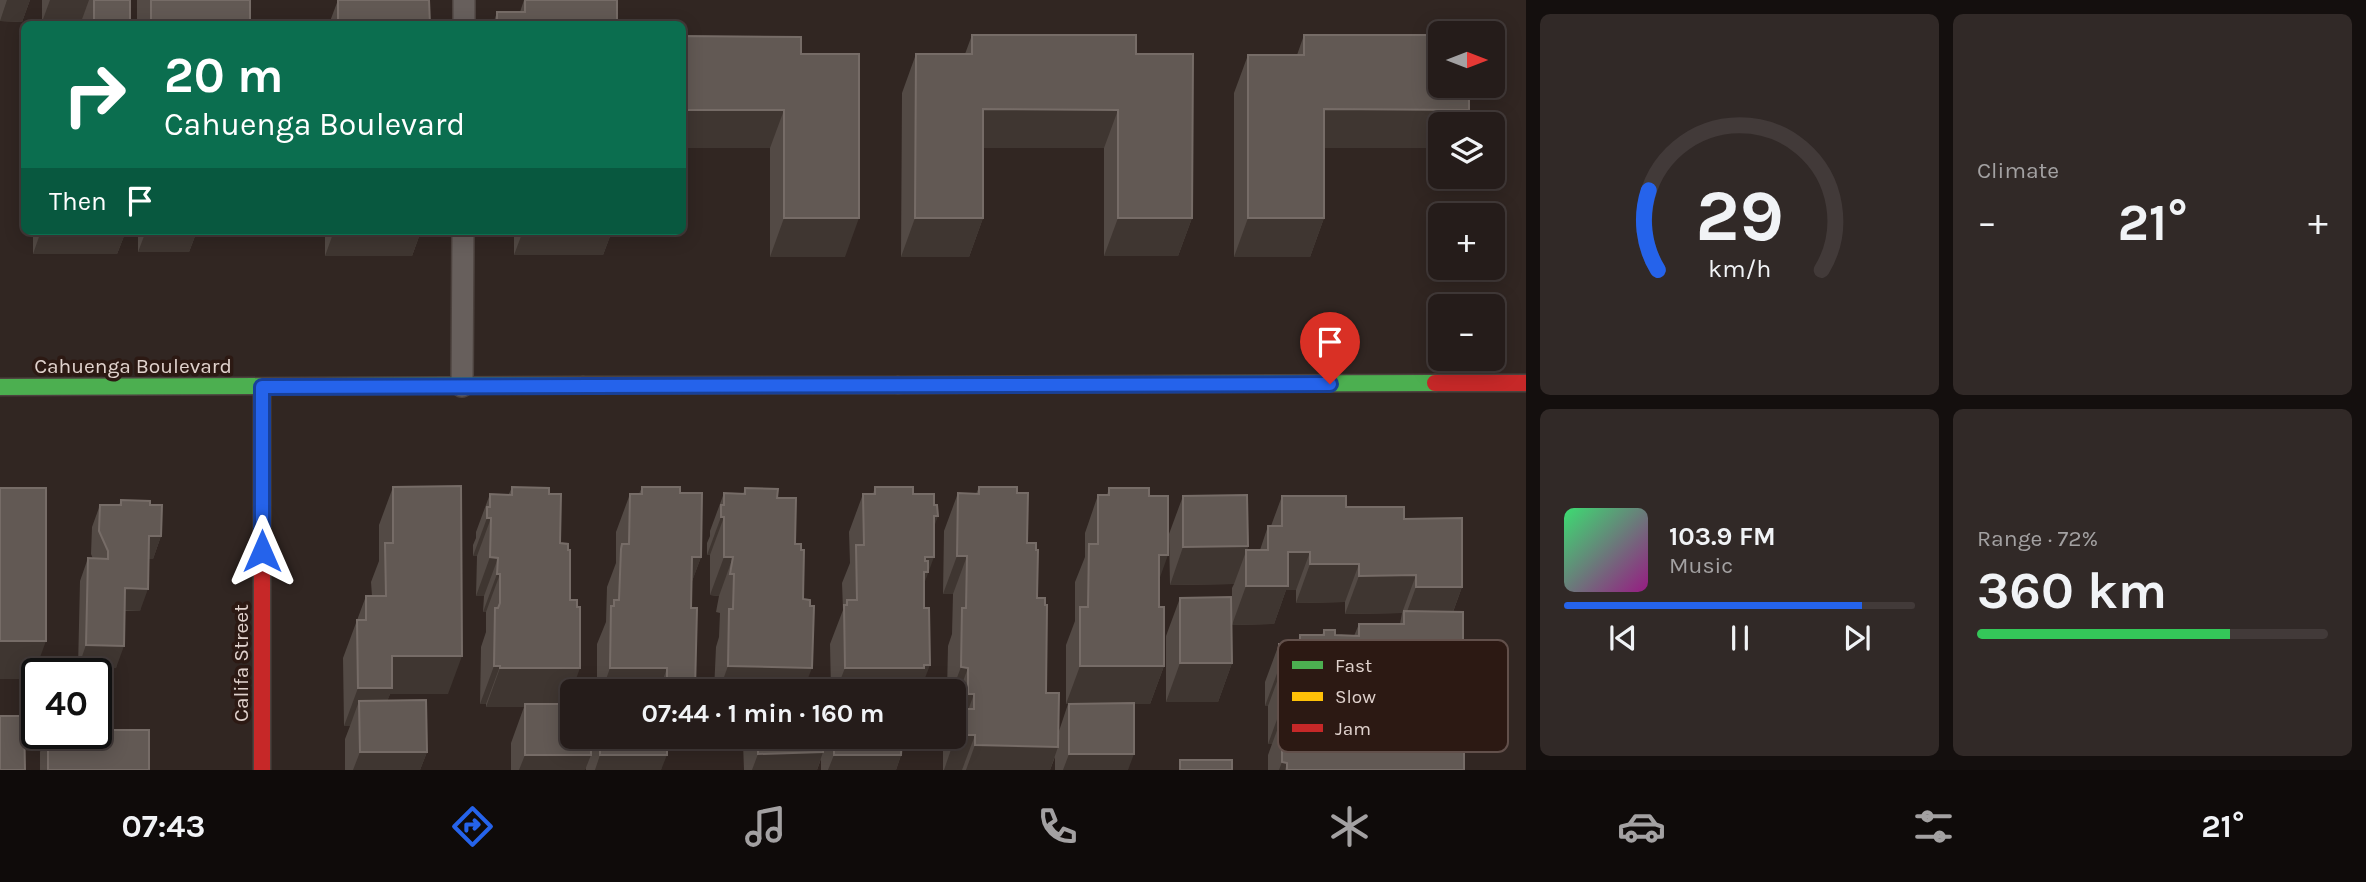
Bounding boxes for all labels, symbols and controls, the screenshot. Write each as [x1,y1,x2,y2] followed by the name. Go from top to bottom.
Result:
[1428,21,1505,98] north arrow
[1428,21,1505,371] map controls
[164,47,284,104] text: 20 m
[49,49,140,140] icon: right
[164,106,465,143] text: Cahuenga Boulevard
[1428,112,1505,189] button: layers
[1977,157,2059,184] text: Climate
[1695,174,1784,259] text: 29
[121,182,159,220] icon: arrive
[49,186,107,217] text: Then
[2117,192,2188,253] text: 21°
[1977,200,1997,245] text: −
[2308,200,2328,245] text: +
[1428,203,1505,280] button: +
[1708,254,1771,283] text: km/h
[1428,294,1505,371] button: −
[1300,312,1360,384] pin
[1311,323,1349,361] icon: arrive
[34,354,232,378] street label: Cahuenga Boulevard
[225,514,299,588] position arrow
[1669,521,1776,552] text: 103.9 FM
[1977,525,2098,552] text: Range · 72%
[1669,552,1733,579] text: Music
[1977,560,2167,621] text: 360 km
[229,604,253,722] street label: Califa Street
[1604,619,1642,657] icon: previous
[1721,619,1759,657] icon: pause
[1838,619,1876,657] icon: next
[1278,640,1508,752] legend
[1335,655,1372,677] text: Fast
[21,658,112,749] speed limit sign: 40
[1335,686,1376,708] text: Slow
[642,698,884,729] text: 07:44 · 1 min · 160 m
[1335,718,1371,740] text: Jam
[448,802,497,851] icon: directions
[741,802,790,851] icon: music
[1033,802,1082,851] icon: phone
[1325,802,1374,851] icon: climate
[1617,802,1666,851] icon: car
[1909,802,1958,851] icon: filters
[122,808,205,845] text: 07:43
[2201,808,2244,845] text: 21°

